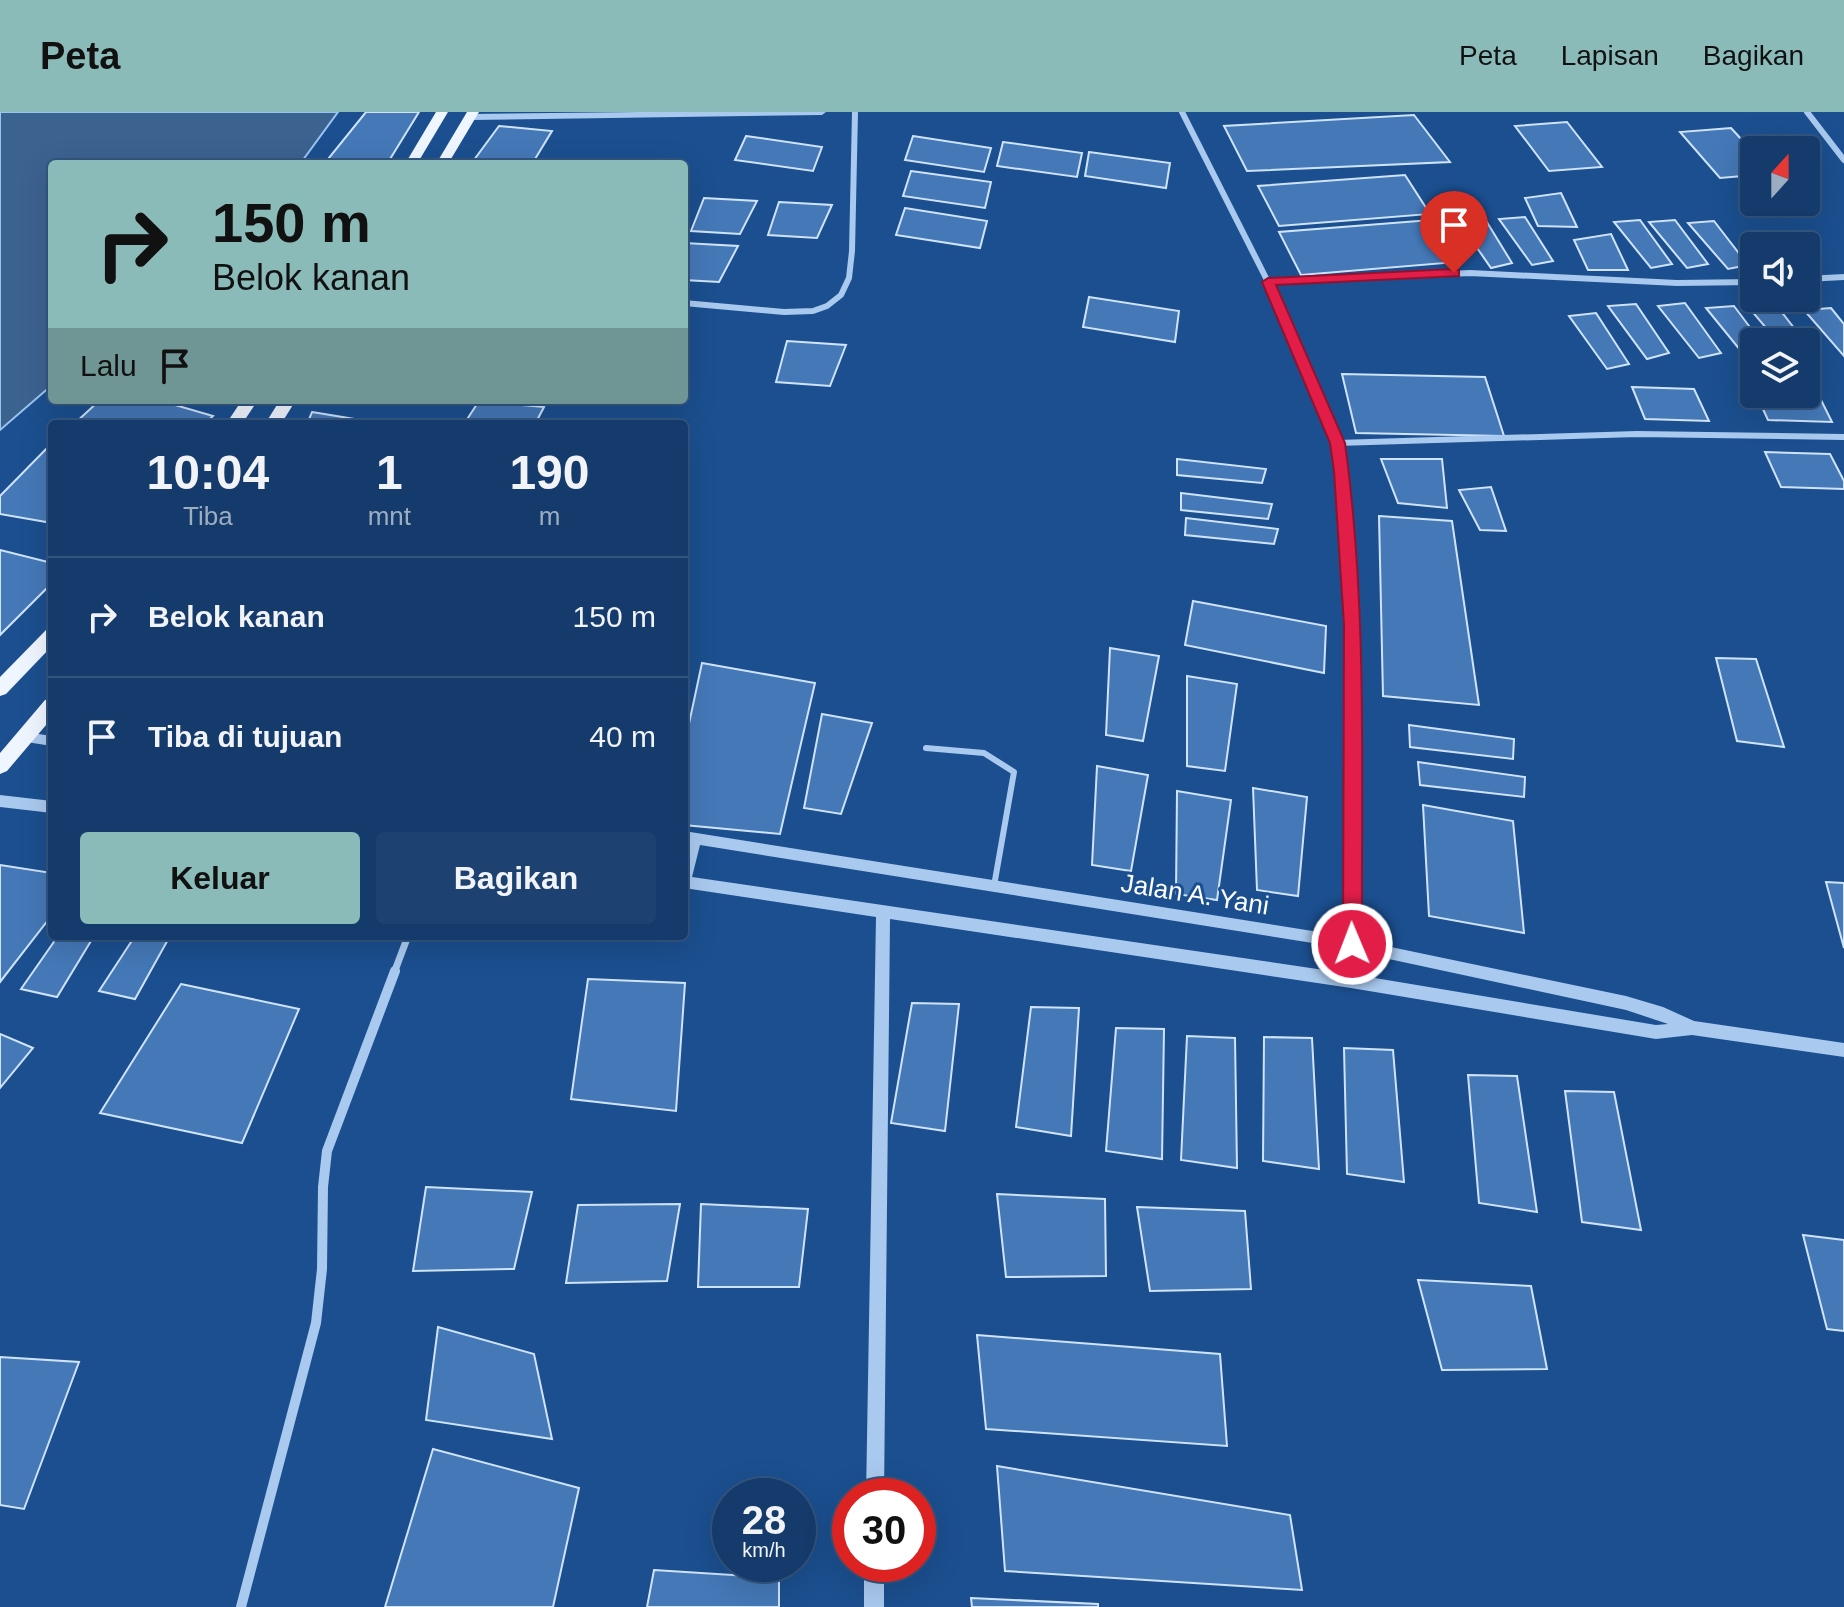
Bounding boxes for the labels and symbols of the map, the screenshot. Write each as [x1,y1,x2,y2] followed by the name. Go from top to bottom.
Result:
[1740,136,1820,216] north arrow
[1420,191,1488,273] pin
[1119,868,1271,920] street label: Jalan A. Yani
[1310,902,1394,986] position arrow
[832,1478,936,1582] speed limit sign: 30

